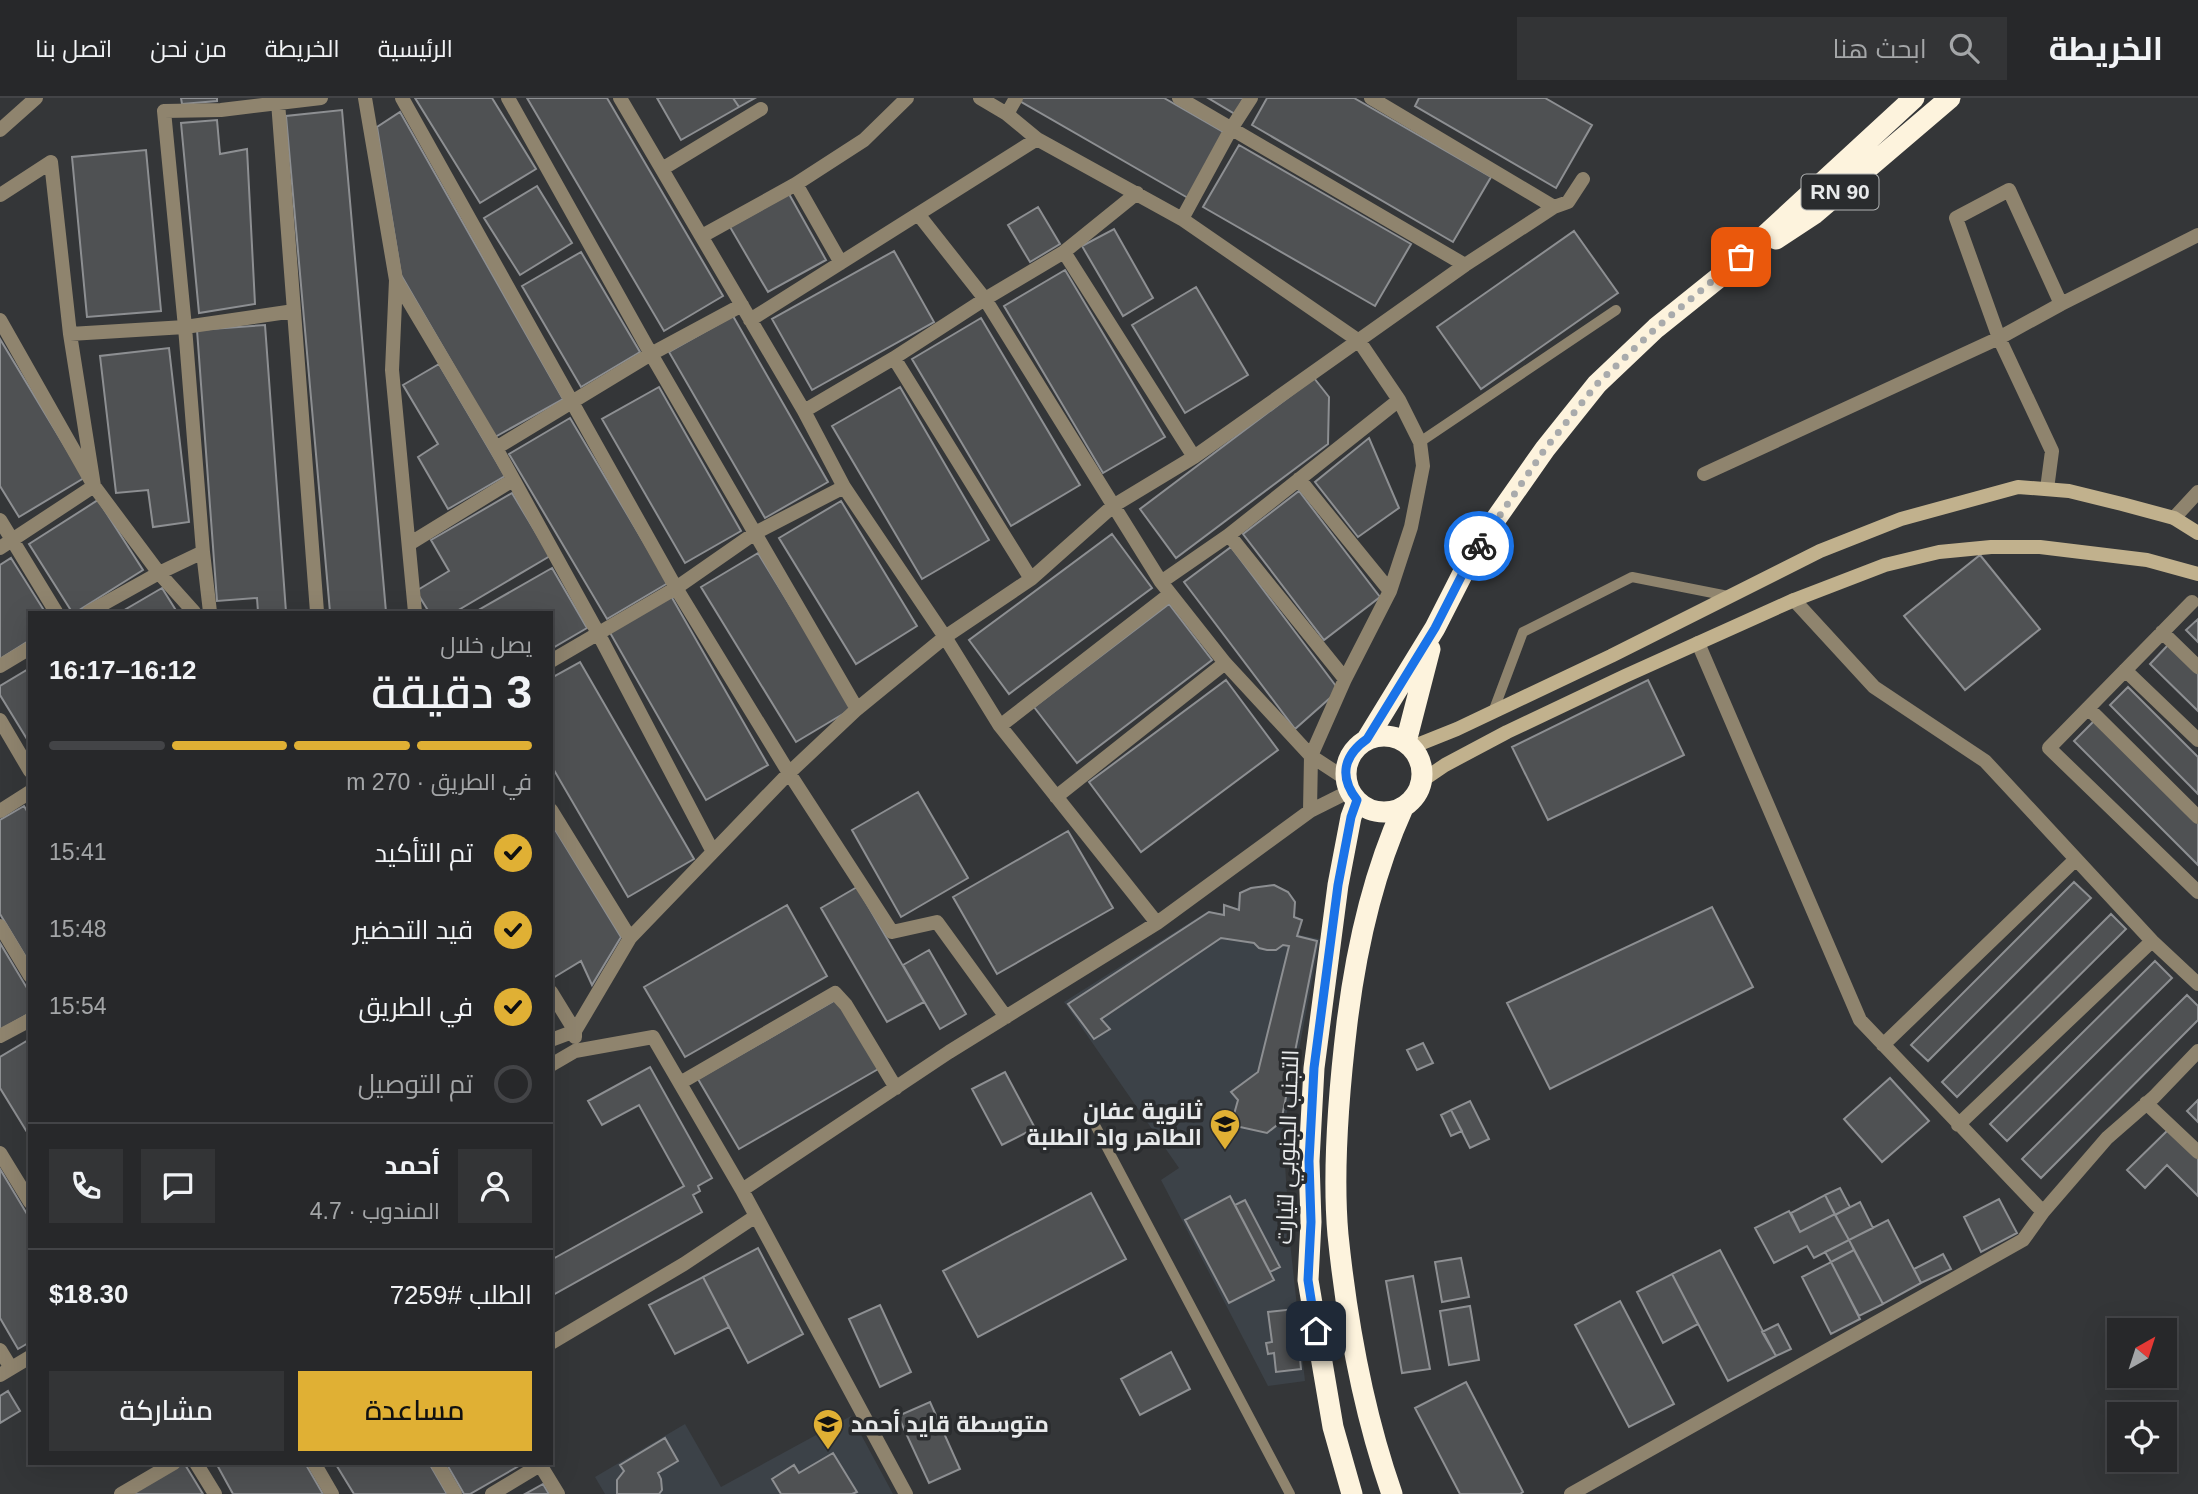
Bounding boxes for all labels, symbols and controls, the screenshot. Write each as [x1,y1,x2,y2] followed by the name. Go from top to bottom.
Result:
[1517,17,2007,80] search box
[1945,29,1983,67] icon: search
[2049,30,2163,67] text: الخريطة
[1833,34,1927,64] text: ابحث هنا
[35,35,112,62] text: اتصل بنا
[150,35,227,62] text: من نحن
[265,35,340,62] text: الخريطة
[378,35,453,62] text: الرئيسية
[1801,174,1878,210] road number: RN 90
[1711,227,1771,287] pin
[1722,238,1760,276] icon: bag
[1444,511,1514,581] courier
[1460,527,1498,565] icon: bike
[440,632,532,658] text: يصل خلال
[49,655,196,685] text: 16:12–16:17
[371,666,532,718] text: 3 دقيقة
[346,769,532,795] text: في الطريق · 270 m
[494,834,532,872] icon: check
[374,838,473,868] text: تم التأكيد
[49,839,107,865] text: 15:41
[494,911,532,949] icon: check
[353,915,473,945] text: قيد التحضير
[49,916,107,942] text: 15:48
[494,988,532,1026] icon: check
[358,992,473,1022] text: في الطريق
[49,993,107,1019] text: 15:54
[1271,1049,1308,1245] street label: التجنب الجنوبي لتيارت
[358,1069,473,1099] text: تم التوصيل
[1027,1098,1203,1151] place label: ثانوية عفان الطاهر واد الطلبة
[1208,1107,1242,1151] school or university icon: ثانوية عفان الطاهر واد الطلبة
[49,1149,123,1223] button: phone
[141,1149,215,1223] button: chat
[458,1149,532,1223] button: person
[384,1150,440,1180] text: أحمد
[310,1198,440,1224] text: المندوب · 4.7
[49,1279,129,1309] text: $18.30
[390,1280,532,1310] text: الطلب #7259
[1286,1301,1346,1361] pin
[1297,1312,1335,1350] icon: home
[2107,1318,2177,1388] north arrow
[2107,1318,2177,1472] map controls
[49,1371,284,1451] button: مشاركة
[298,1371,532,1451] button: مساعدة
[2107,1402,2177,1472] button: locate
[811,1407,845,1451] school or university icon: متوسطة قايد أحمد
[851,1409,1049,1438] place label: متوسطة قايد أحمد

